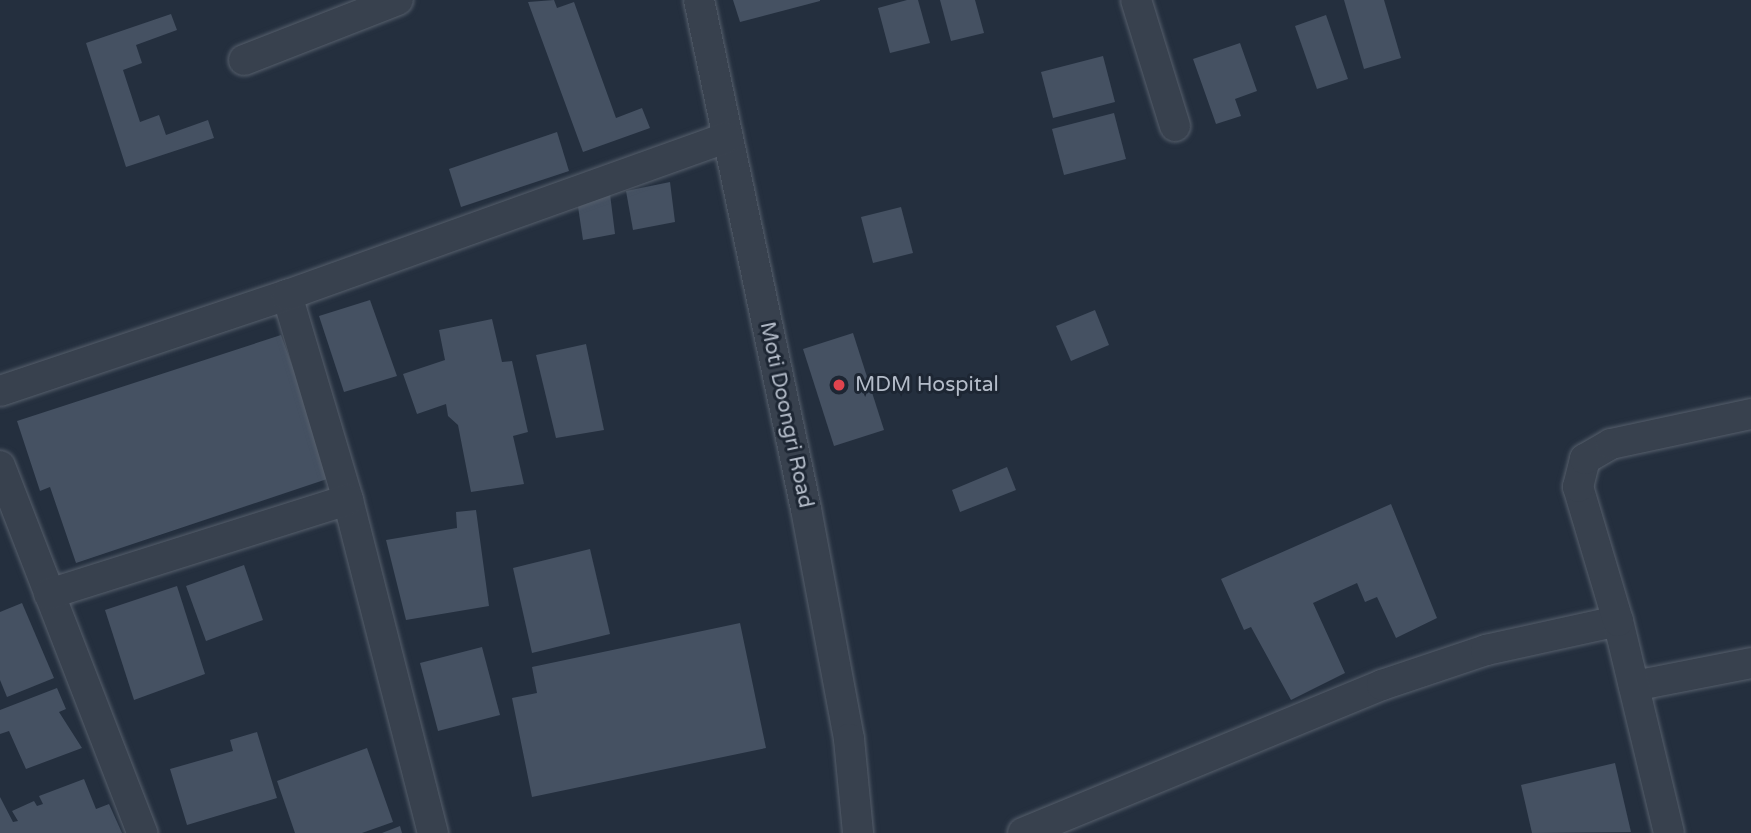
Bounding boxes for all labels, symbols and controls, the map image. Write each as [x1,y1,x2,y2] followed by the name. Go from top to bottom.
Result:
[754,320,818,510] street label: Moti Doongri Road
[855,372,999,398] place label: MDM Hospital
[829,375,849,395] marker: MDM Hospital

